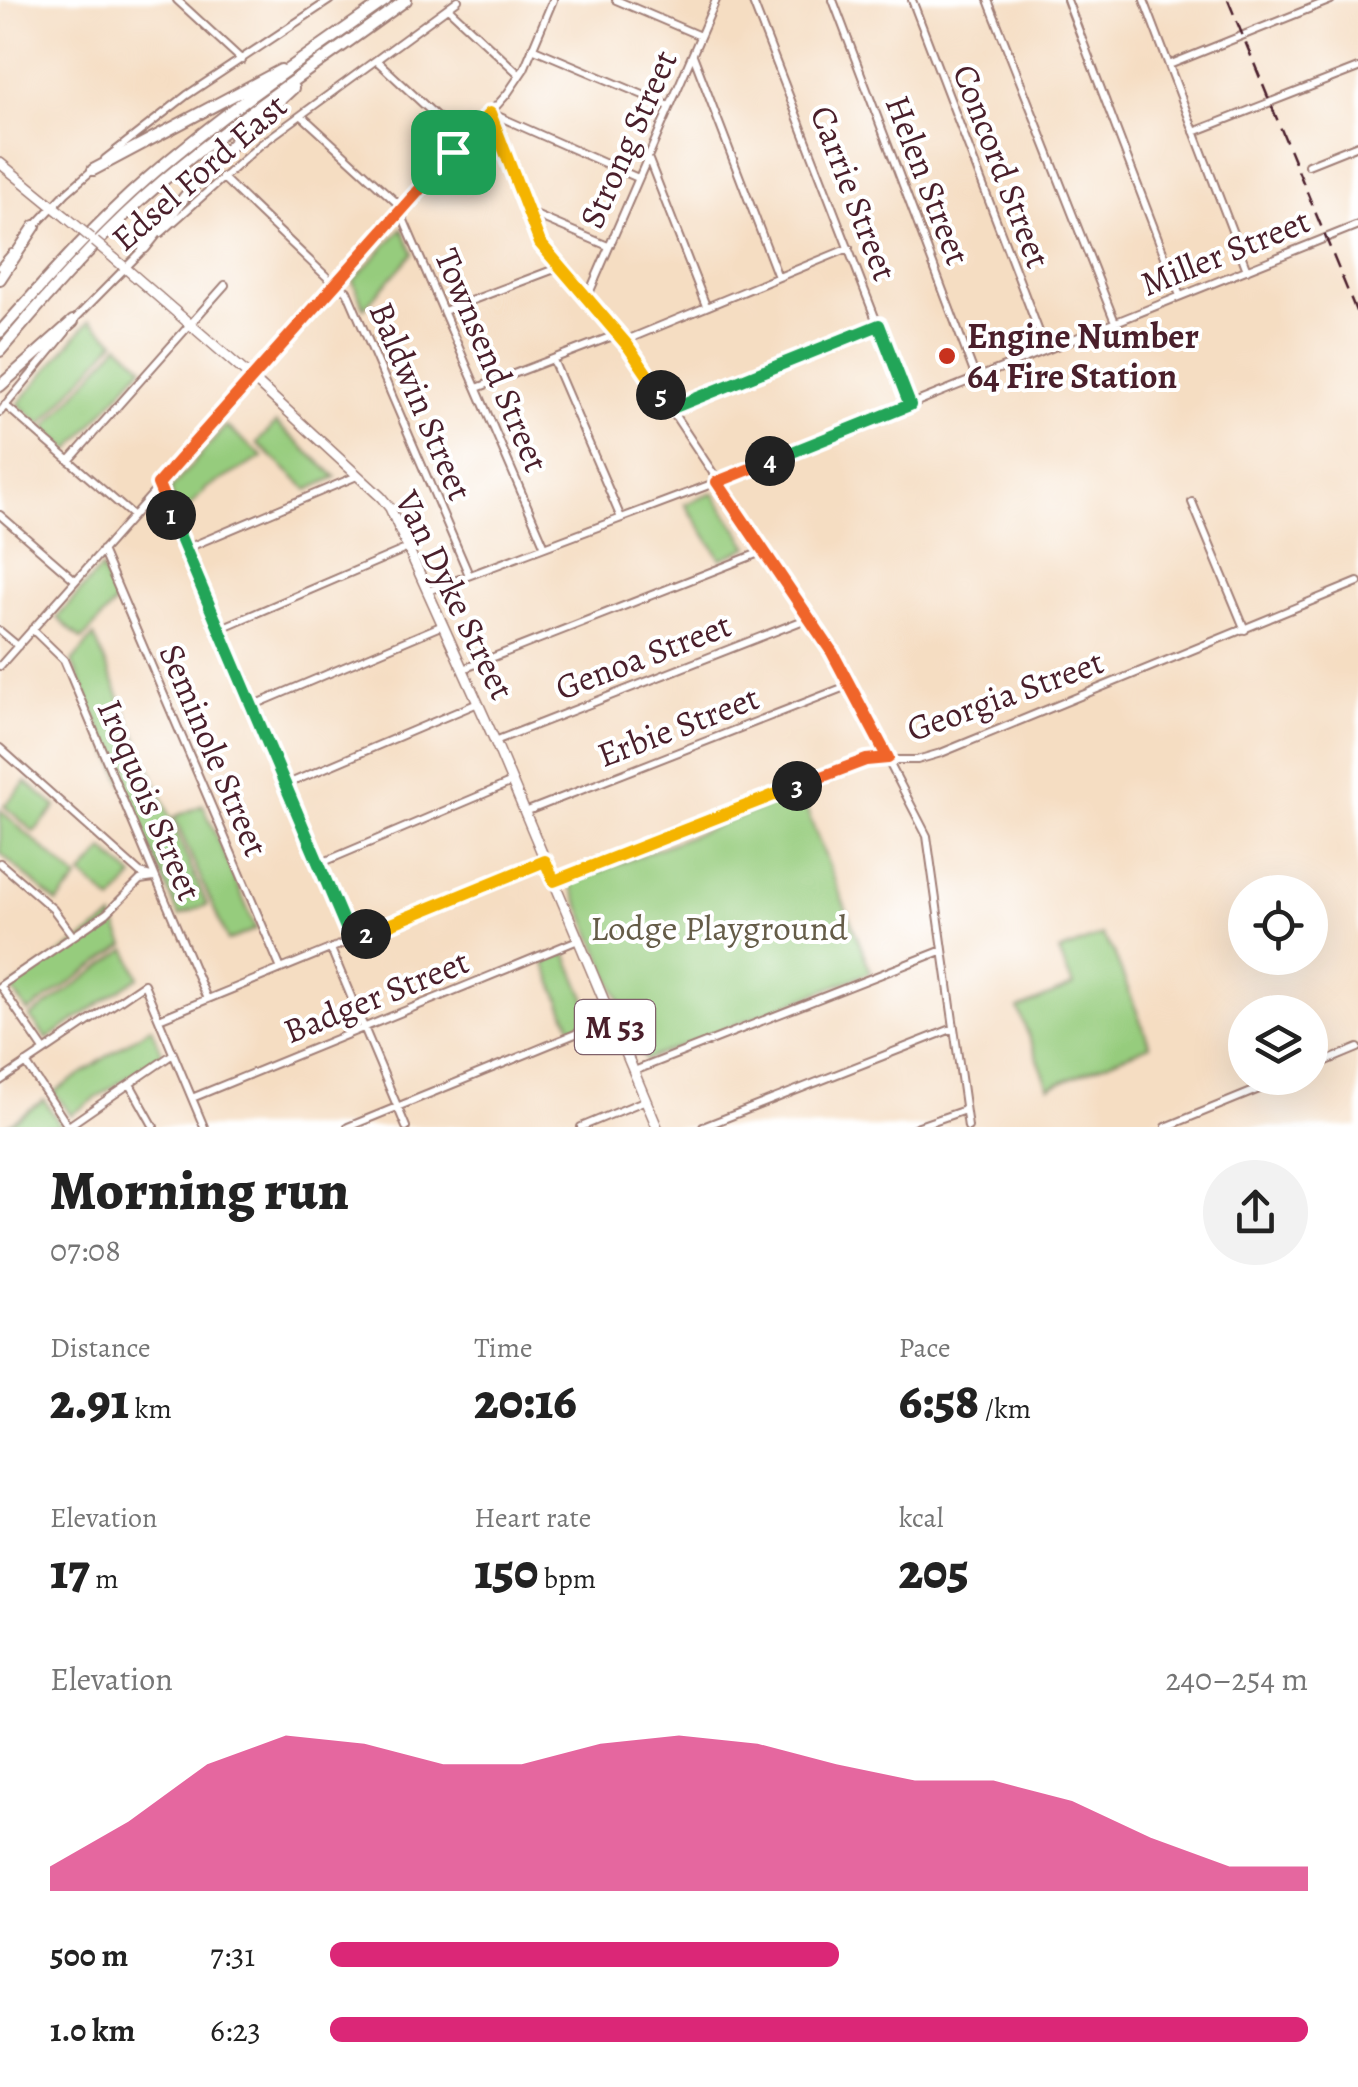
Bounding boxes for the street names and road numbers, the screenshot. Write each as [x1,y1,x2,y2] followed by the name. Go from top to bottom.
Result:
[567,42,689,236] street label: Strong Street
[941,57,1063,275] street label: Concord Street
[101,82,297,262] street label: Edsel Ford East
[874,88,982,272] street label: Helen Street
[799,99,909,287] street label: Carrie Street
[1133,196,1317,308] street label: Miller Street
[423,241,561,479] street label: Townsend Street
[358,294,484,508] street label: Baldwin Street
[383,482,526,707] street label: Van Dyke Street
[548,601,738,711] street label: Genoa Street
[148,636,280,864] street label: Seminole Street
[900,637,1110,753] street label: Georgia Street
[590,673,766,779] street label: Erbie Street
[86,692,214,908] street label: Iroquois Street
[276,937,476,1055] street label: Badger Street
[575,1000,655,1054] road number: M 53

